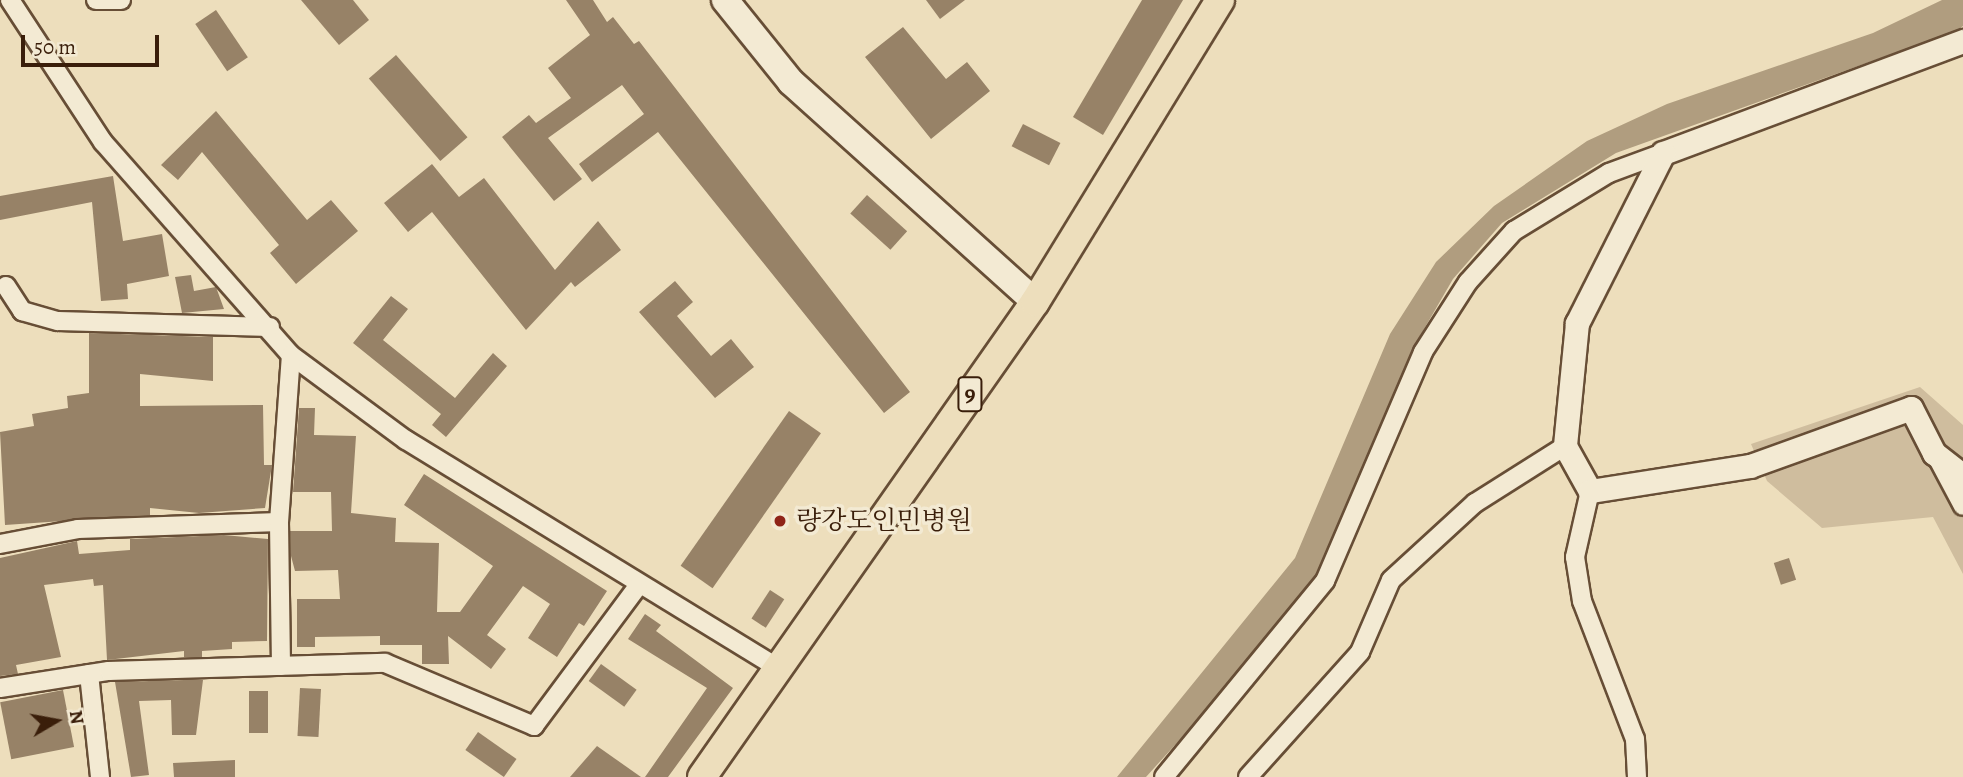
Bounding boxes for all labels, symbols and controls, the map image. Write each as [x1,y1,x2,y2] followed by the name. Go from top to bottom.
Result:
[24,21,163,65] scale bar
[34,33,76,61] text: 50 m
[956,374,984,414] road number: 9
[796,505,972,537] place label: 량강도인민병원
[770,511,790,531] marker: 량강도인민병원
[21,686,91,756] north arrow
[63,708,91,726] text: N

